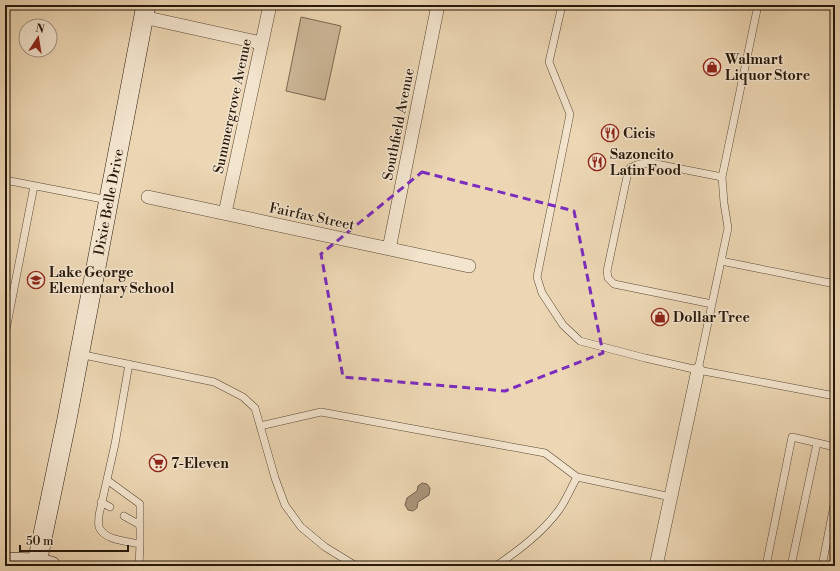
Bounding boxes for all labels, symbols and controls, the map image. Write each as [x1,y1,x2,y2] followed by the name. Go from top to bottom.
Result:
[18,18,58,58] north arrow
[34,21,46,37] text: N
[210,37,256,175] street label: Summergrove Avenue
[724,51,811,85] place label: Walmart Liquor Store
[702,57,722,77] shop icon: Walmart Liquor Store
[379,66,419,182] street label: Southfield Avenue
[600,123,620,143] restaurant icon: Cicis
[623,125,655,143] place label: Cicis
[610,146,682,180] place label: Sazoncito Latin Food
[90,147,128,257] street label: Dixie Belle Drive
[587,152,607,172] restaurant icon: Sazoncito Latin Food
[268,199,356,235] street label: Fairfax Street
[49,264,175,298] place label: Lake George Elementary School
[26,270,46,290] school or university icon: Lake George Elementary School
[650,307,670,327] shop icon: Dollar Tree
[673,309,750,327] place label: Dollar Tree
[148,453,168,473] supermarket icon: 7-Eleven
[171,455,229,473] place label: 7-Eleven
[20,527,128,553] scale bar
[26,534,54,549] text: 50 m

